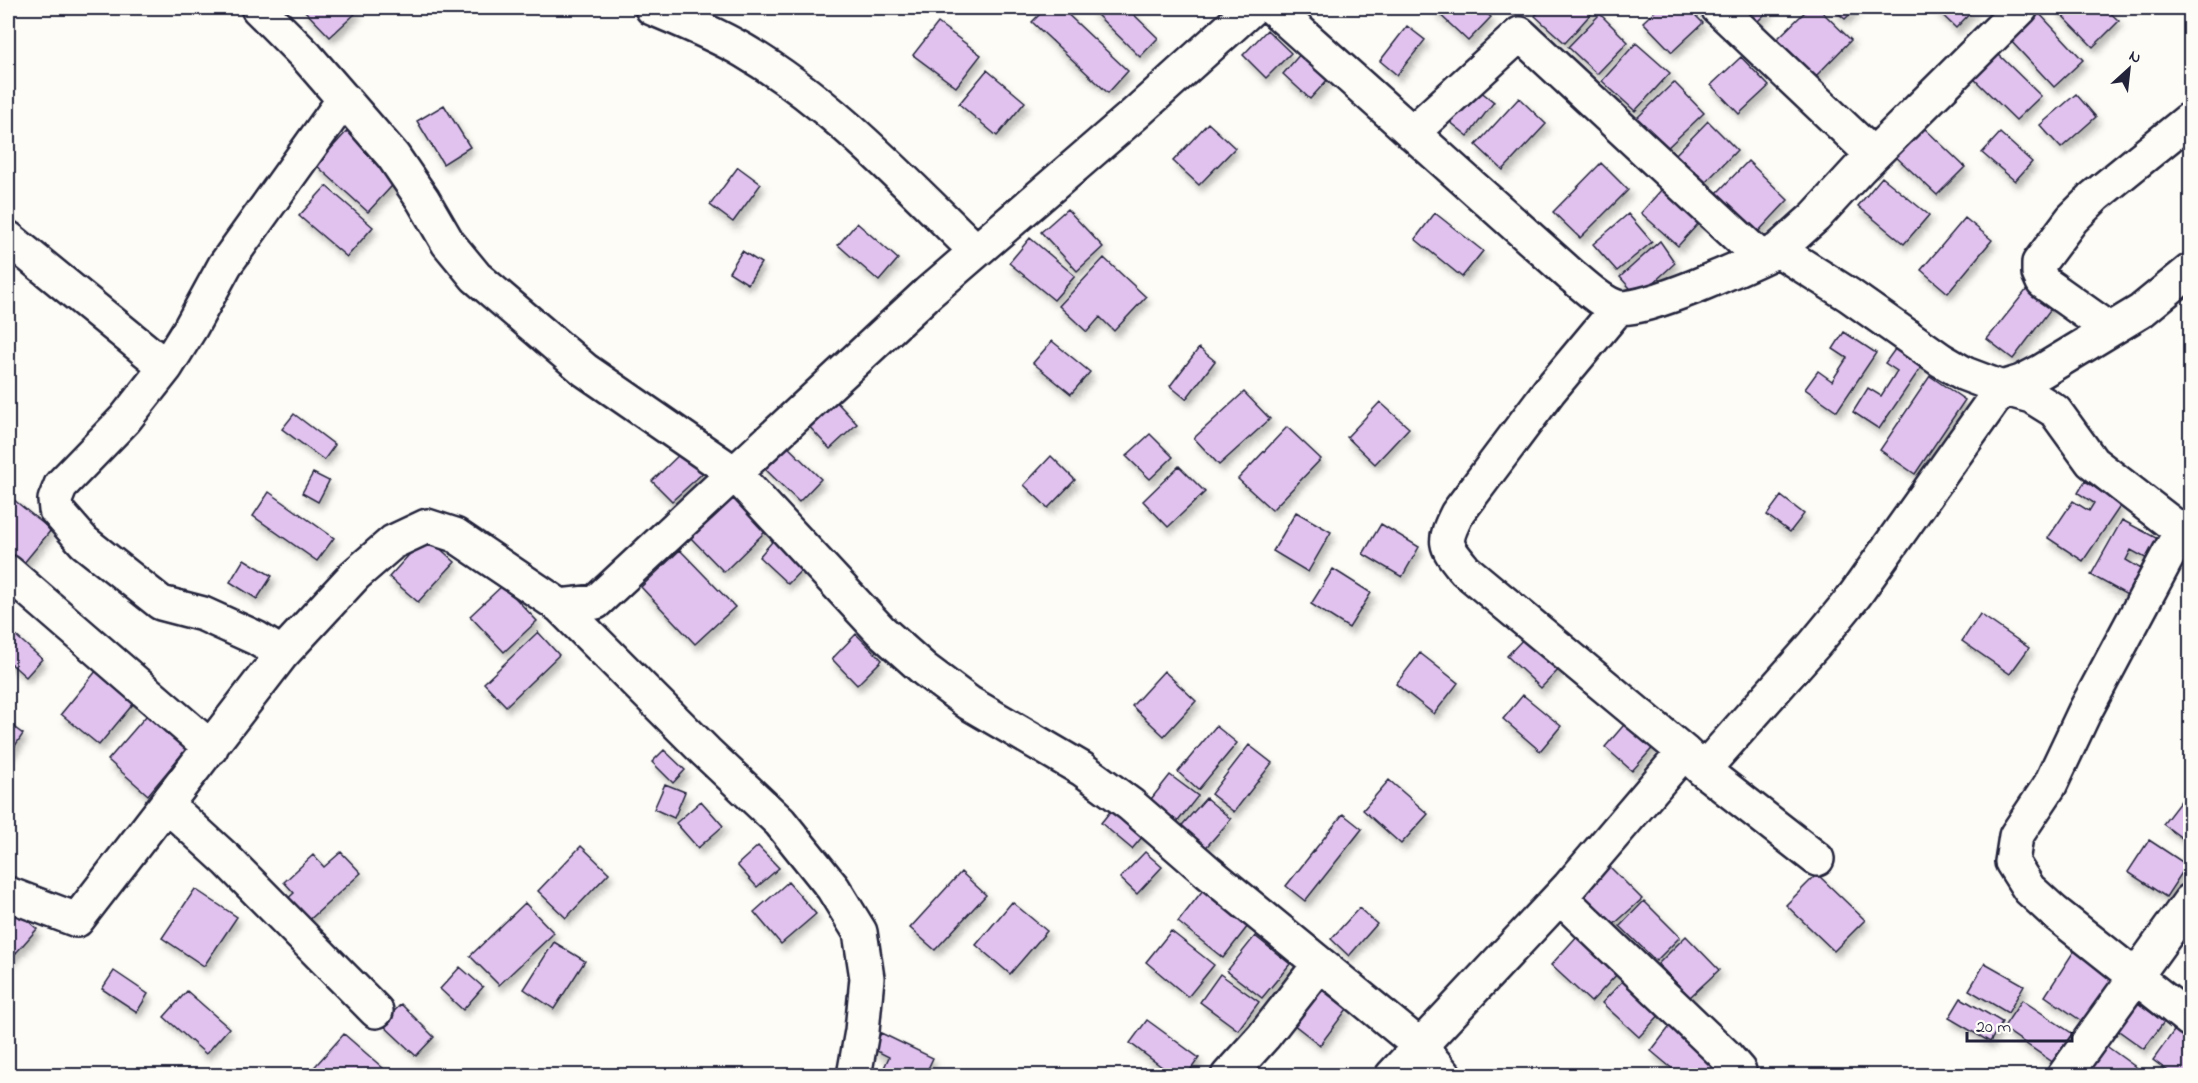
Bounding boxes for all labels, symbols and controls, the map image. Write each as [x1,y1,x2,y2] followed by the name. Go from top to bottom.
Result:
[2099,39,2159,99] north arrow
[2125,44,2145,71] text: N
[1967,1005,2072,1043] scale bar
[1976,1015,2011,1041] text: 20 m

